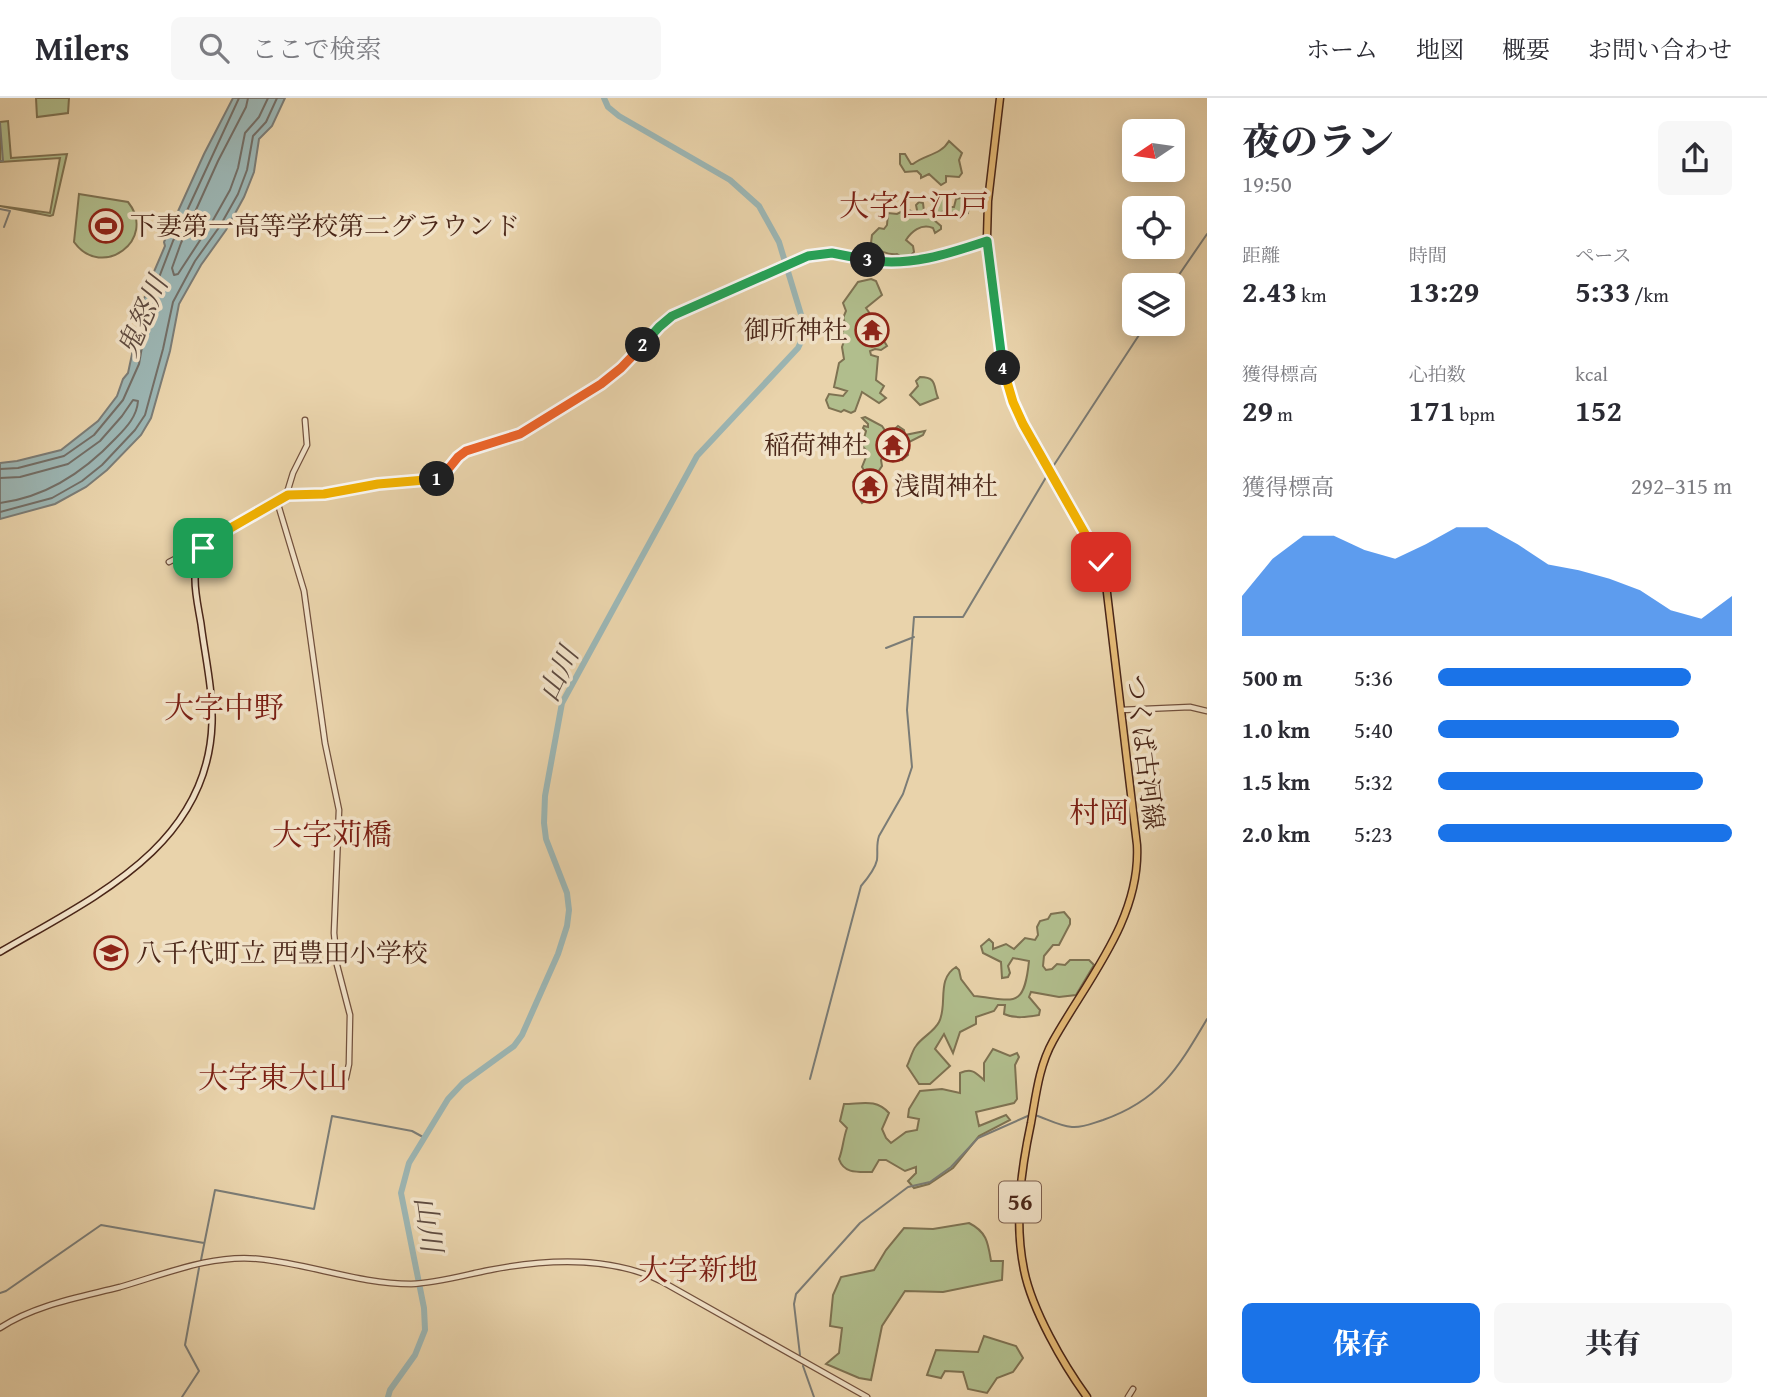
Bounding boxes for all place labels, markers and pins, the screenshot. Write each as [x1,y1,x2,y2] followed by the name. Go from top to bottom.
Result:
[130,206,520,245] place label: 下妻第一高等学校第二グラウンド
[87,207,125,245] sports icon: 下妻第一高等学校第二グラウンド
[850,242,886,278] pin: 3
[744,310,848,349] place label: 御所神社
[853,311,891,349] temple icon: 御所神社
[626,328,660,362] pin: 2
[986,350,1020,386] pin: 4
[764,425,868,464] place label: 稲荷神社
[874,426,912,464] temple icon: 稲荷神社
[420,462,454,496] pin: 1
[894,466,998,505] place label: 浅間神社
[851,467,889,505] temple icon: 浅間神社
[173,518,233,578] pin
[1071,532,1131,592] pin
[136,933,428,972] place label: 八千代町立 西豊田小学校
[92,934,130,972] school or university icon: 八千代町立 西豊田小学校

